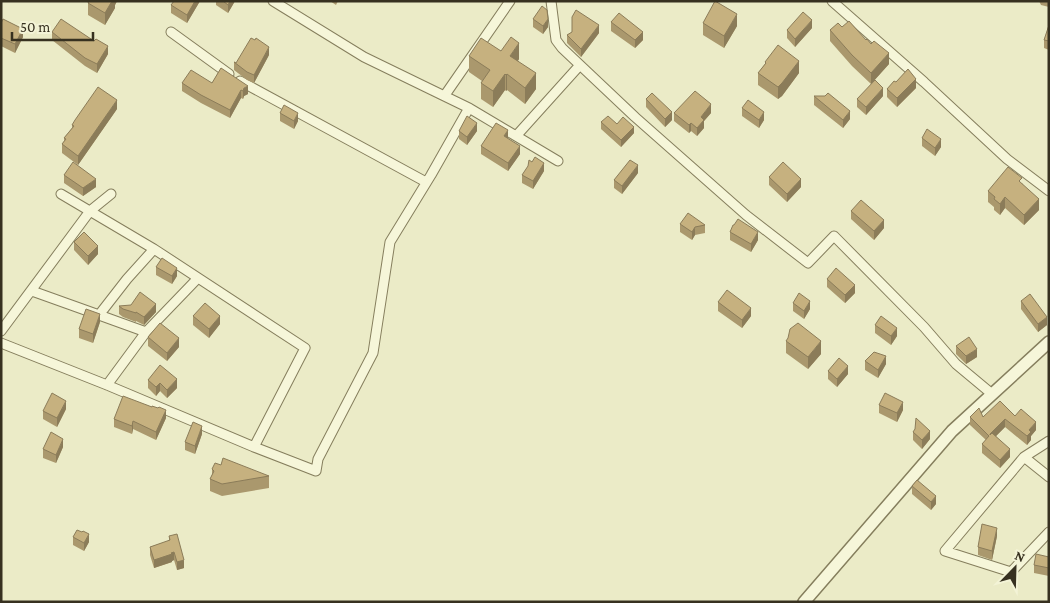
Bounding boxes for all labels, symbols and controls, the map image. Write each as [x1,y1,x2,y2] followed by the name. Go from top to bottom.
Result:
[12,10,94,42] scale bar
[20,19,50,35] text: 50 m
[990,543,1040,593] north arrow
[1013,547,1028,565] text: N

